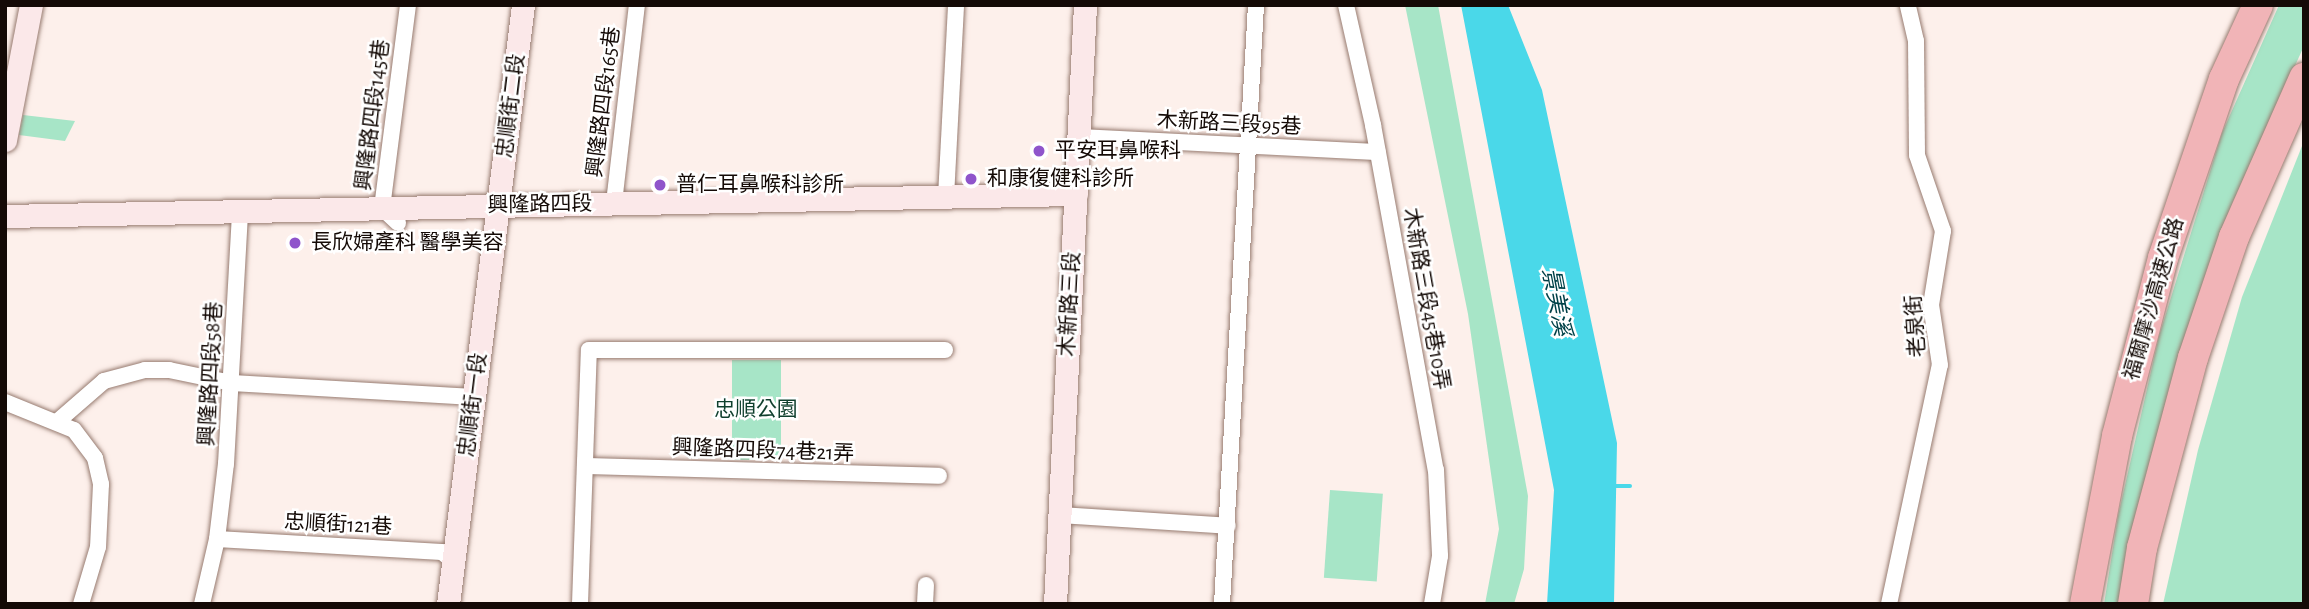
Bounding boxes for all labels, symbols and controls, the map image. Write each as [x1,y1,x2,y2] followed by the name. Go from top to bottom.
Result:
[582,25,626,179] street label: 興隆路四段165巷
[351,38,395,192] street label: 興隆路四段145巷
[492,52,530,160] street label: 忠順街二段
[1156,108,1302,140] street label: 木新路三段95巷
[1055,138,1181,164] place label: 平安耳鼻喉科
[1029,141,1049,161] marker: 平安耳鼻喉科
[987,166,1134,192] place label: 和康復健科診所
[961,169,981,189] marker: 和康復健科診所
[676,172,844,198] place label: 普仁耳鼻喉科診所
[650,175,670,195] marker: 普仁耳鼻喉科診所
[487,191,593,219] street label: 興隆路四段
[1398,206,1454,392] street label: 木新路三段45巷10弄
[2119,215,2189,383] street label: 福爾摩沙高速公路
[311,230,503,256] place label: 長欣婦產科 醫學美容
[285,233,305,253] marker: 長欣婦產科 醫學美容
[1055,251,1085,357] street label: 木新路三段
[1535,266,1575,338] water label: 景美溪
[1901,294,1931,358] street label: 老泉街
[195,301,227,447] street label: 興隆路四段58巷
[454,351,492,459] street label: 忠順街一段
[714,397,798,423] park label: 忠順公園
[671,435,855,467] street label: 興隆路四段74巷21弄
[283,510,393,540] street label: 忠順街121巷

